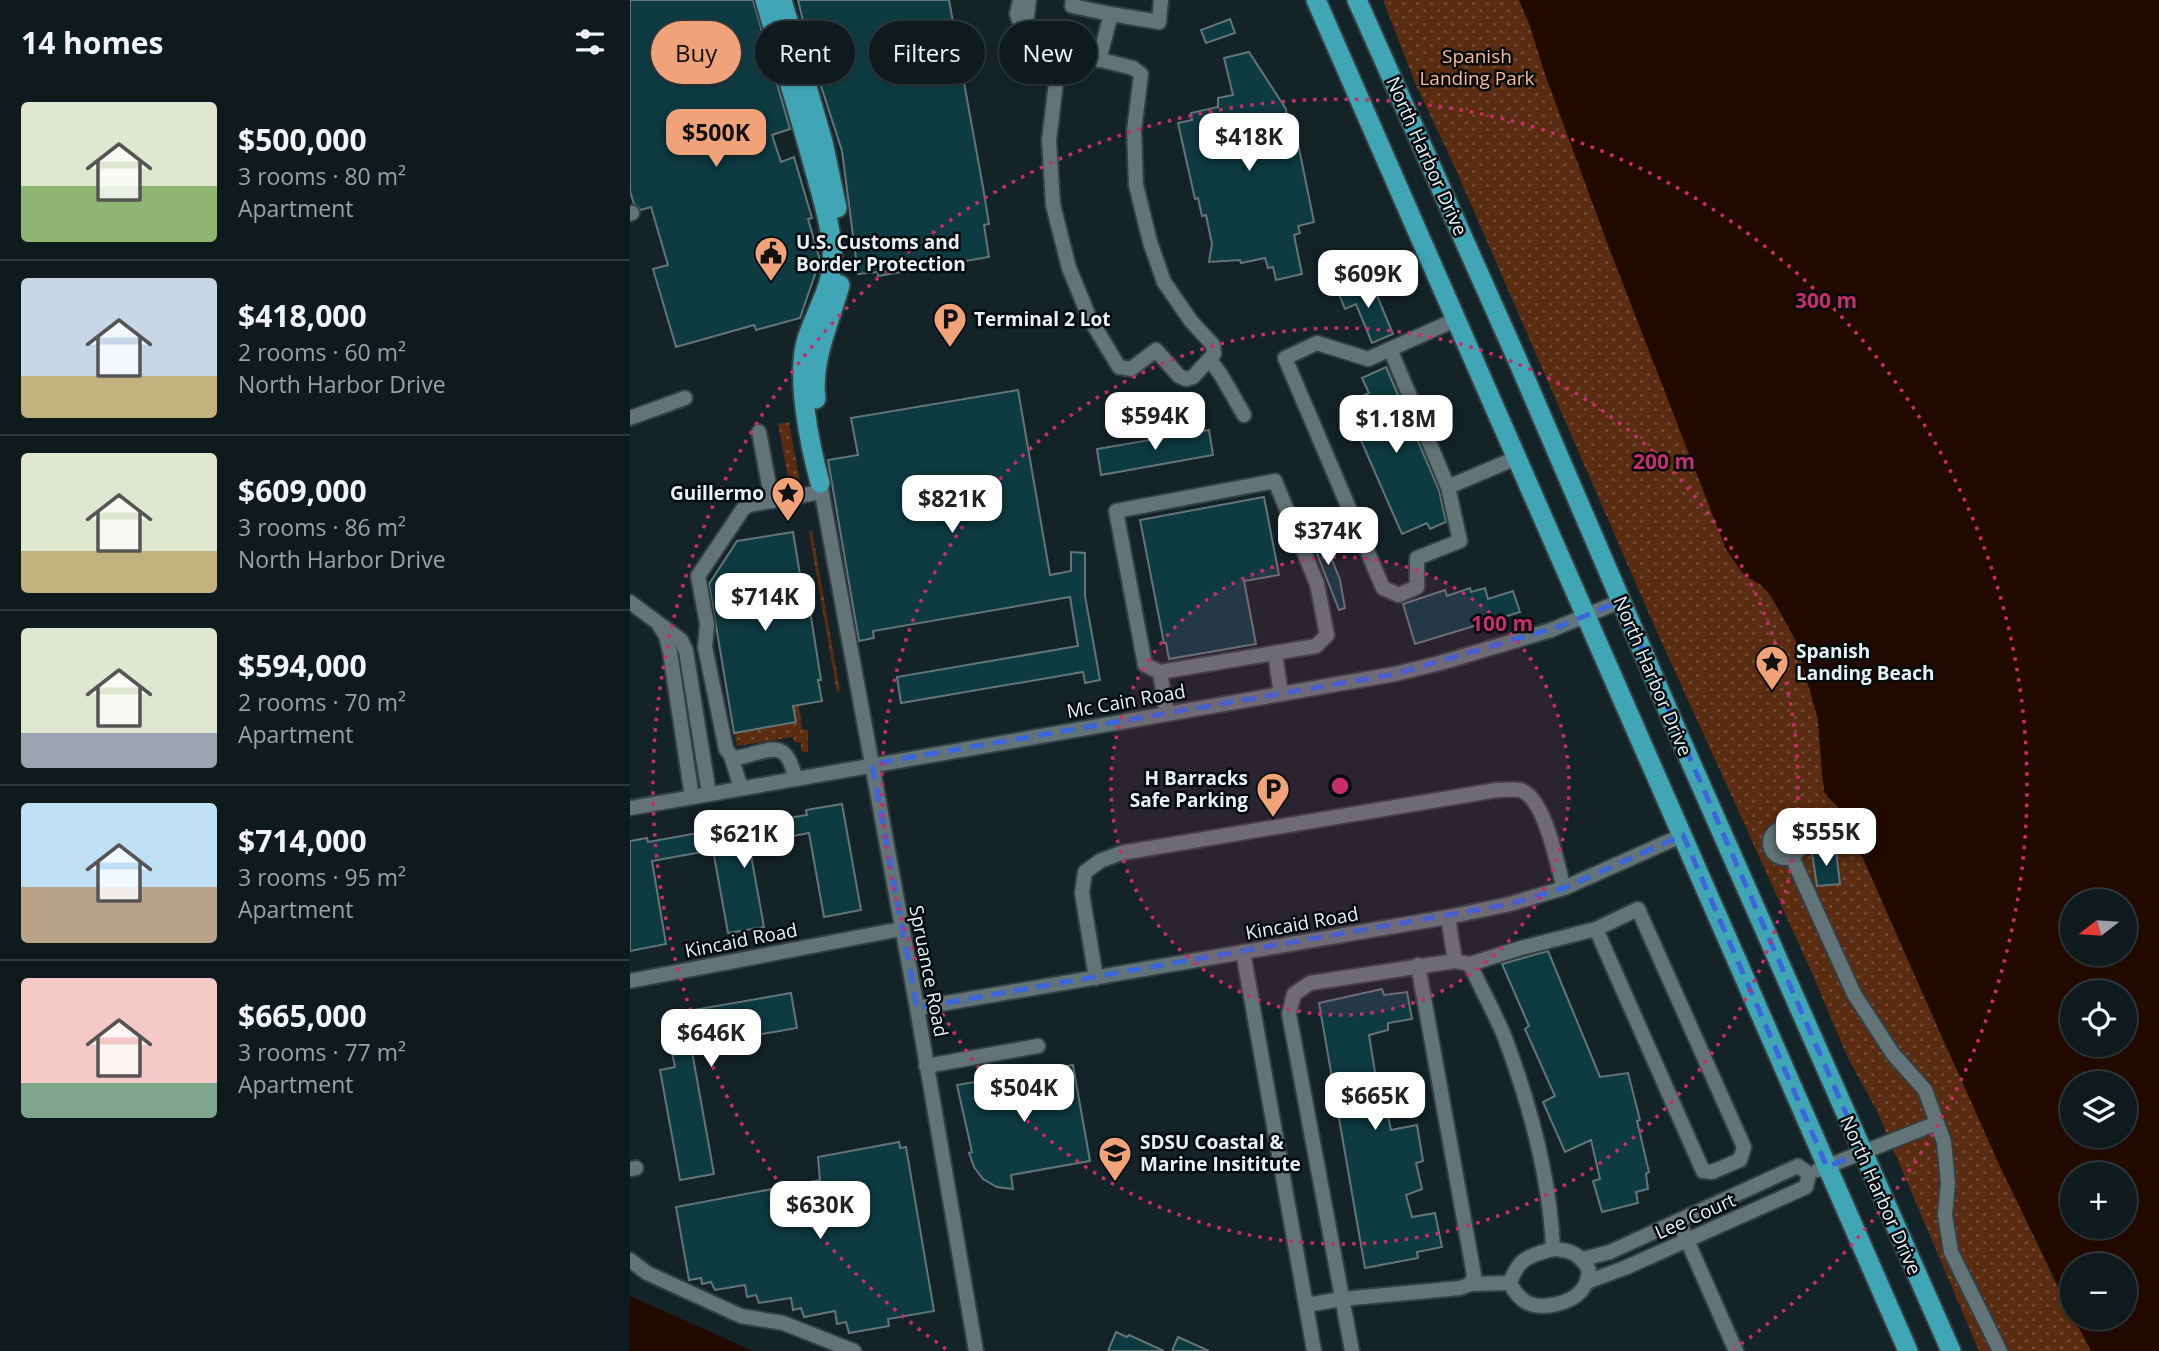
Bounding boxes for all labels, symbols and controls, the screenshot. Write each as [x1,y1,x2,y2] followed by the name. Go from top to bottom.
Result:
[651,21,741,84] chip: Buy
[755,21,855,84] chip: Rent
[869,21,985,84] chip: Filters
[999,21,1097,84] chip: New
[21,22,164,63] text: 14 homes
[571,23,609,61] icon: filters
[1419,43,1535,91] park label: Spanish Landing Park
[1380,72,1474,240] street label: North Harbor Drive
[667,110,765,169] pin: $500K
[1200,114,1298,173] pin: $418K
[682,116,750,148] text: $500K
[238,119,367,160] text: $500,000
[1215,120,1283,152] text: $418K
[77,130,161,214] icon: home
[238,160,406,192] text: 3 rooms · 80 m²
[238,192,354,224] text: Apartment
[796,229,966,277] place label: U.S. Customs and Border Protection
[752,234,790,283] public building icon: U.S. Customs and Border Protection
[1319,250,1417,310] pin: $609K
[1334,257,1402,289] text: $609K
[1795,286,1857,314] text: 300 m
[238,295,367,336] text: $418,000
[931,300,969,349] parking icon: Terminal 2 Lot
[77,306,161,390] icon: home
[974,306,1111,332] place label: Terminal 2 Lot
[238,336,406,368] text: 2 rooms · 60 m²
[238,368,446,400] text: North Harbor Drive
[1106,392,1204,452] pin: $594K
[1339,396,1453,455] pin: $1.18M
[1121,399,1189,431] text: $594K
[1356,402,1436,434] text: $1.18M
[1633,447,1695,475] text: 200 m
[238,470,367,511] text: $609,000
[769,474,807,523] place icon: Guillermo
[903,476,1001,535] pin: $821K
[670,480,764,506] place label: Guillermo
[77,481,161,565] icon: home
[918,482,986,514] text: $821K
[1279,508,1377,567] pin: $374K
[238,511,406,543] text: 3 rooms · 86 m²
[1294,514,1362,546] text: $374K
[238,543,446,575] text: North Harbor Drive
[716,574,814,633] pin: $714K
[731,580,799,612] text: $714K
[1608,592,1698,760] street label: North Harbor Drive
[1471,609,1533,637] text: 100 m
[1796,638,1934,686] place label: Spanish Landing Beach
[1753,643,1791,692] place icon: Spanish Landing Beach
[238,645,367,686] text: $594,000
[77,656,161,740] icon: home
[1064,678,1188,724] street label: Mc Cain Road
[238,686,406,718] text: 2 rooms · 70 m²
[238,718,354,750] text: Apartment
[1130,765,1248,813] place label: H Barracks Safe Parking
[1254,770,1292,819] parking icon: H Barracks Safe Parking
[1328,774,1352,798] centre of rings
[1777,808,1875,868] pin: $555K
[695,810,793,870] pin: $621K
[1792,815,1860,847] text: $555K
[710,817,778,849] text: $621K
[238,820,367,861] text: $714,000
[77,831,161,915] icon: home
[238,861,406,893] text: 3 rooms · 95 m²
[2060,889,2137,966] north arrow
[2060,889,2137,1330] map controls
[238,893,354,925] text: Apartment
[1243,900,1361,946] street label: Kincaid Road
[903,903,955,1039] street label: Spruance Road
[682,916,800,964] street label: Kincaid Road
[2060,980,2137,1057] button: locate
[238,995,367,1036] text: $665,000
[77,1006,161,1090] icon: home
[662,1010,760,1069] pin: $646K
[677,1016,745,1048] text: $646K
[238,1036,406,1068] text: 3 rooms · 77 m²
[975,1064,1073,1124] pin: $504K
[238,1068,354,1100] text: Apartment
[990,1071,1058,1103] text: $504K
[2060,1071,2137,1148] button: layers
[1326,1072,1424,1132] pin: $665K
[1341,1079,1409,1111] text: $665K
[1834,1111,1928,1279] street label: North Harbor Drive
[1140,1129,1301,1177] place label: SDSU Coastal & Marine Insititute
[1096,1134,1134,1183] school or university icon: SDSU Coastal & Marine Insititute
[2060,1162,2137,1239] button: +
[771,1182,869,1241] pin: $630K
[1651,1187,1740,1245] street label: Lee Court
[786,1188,854,1220] text: $630K
[2060,1253,2137,1330] button: −

